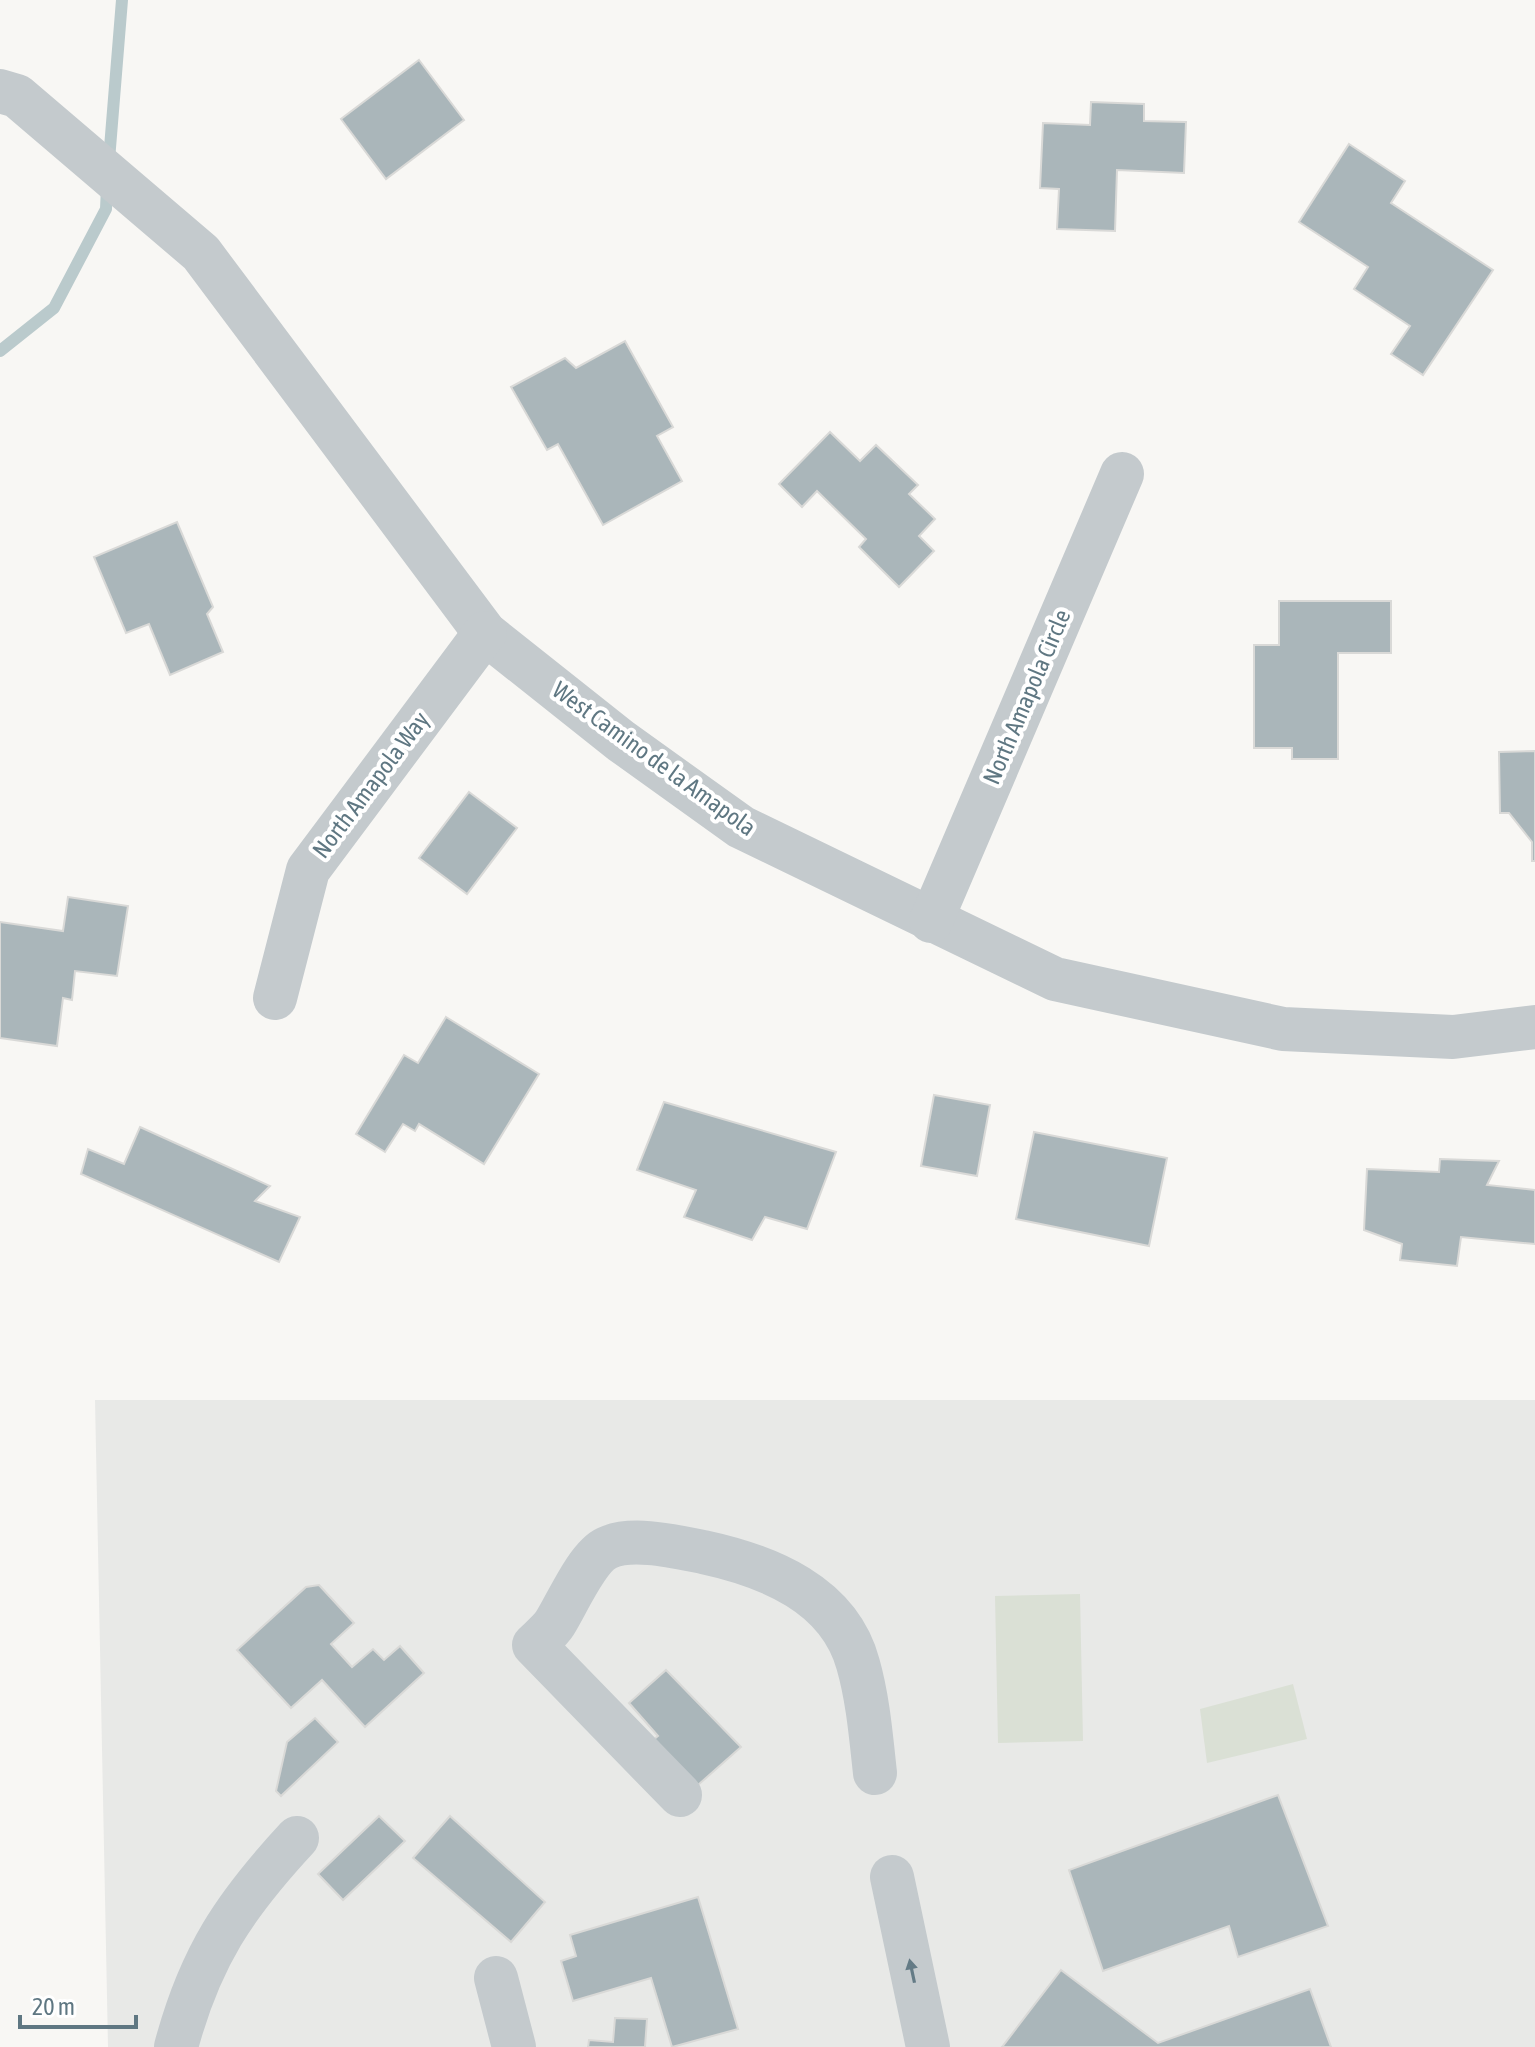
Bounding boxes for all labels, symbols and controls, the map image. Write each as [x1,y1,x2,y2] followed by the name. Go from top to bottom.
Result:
[978,605,1076,788] street label: North Amapola Circle
[548,676,761,841] street label: West Camino de la Amapola
[307,706,434,863] street label: North Amapola Way
[905,1958,918,1983] one-way arrow
[20,1979,136,2029] scale bar
[32,1993,75,2020] text: 20 m

